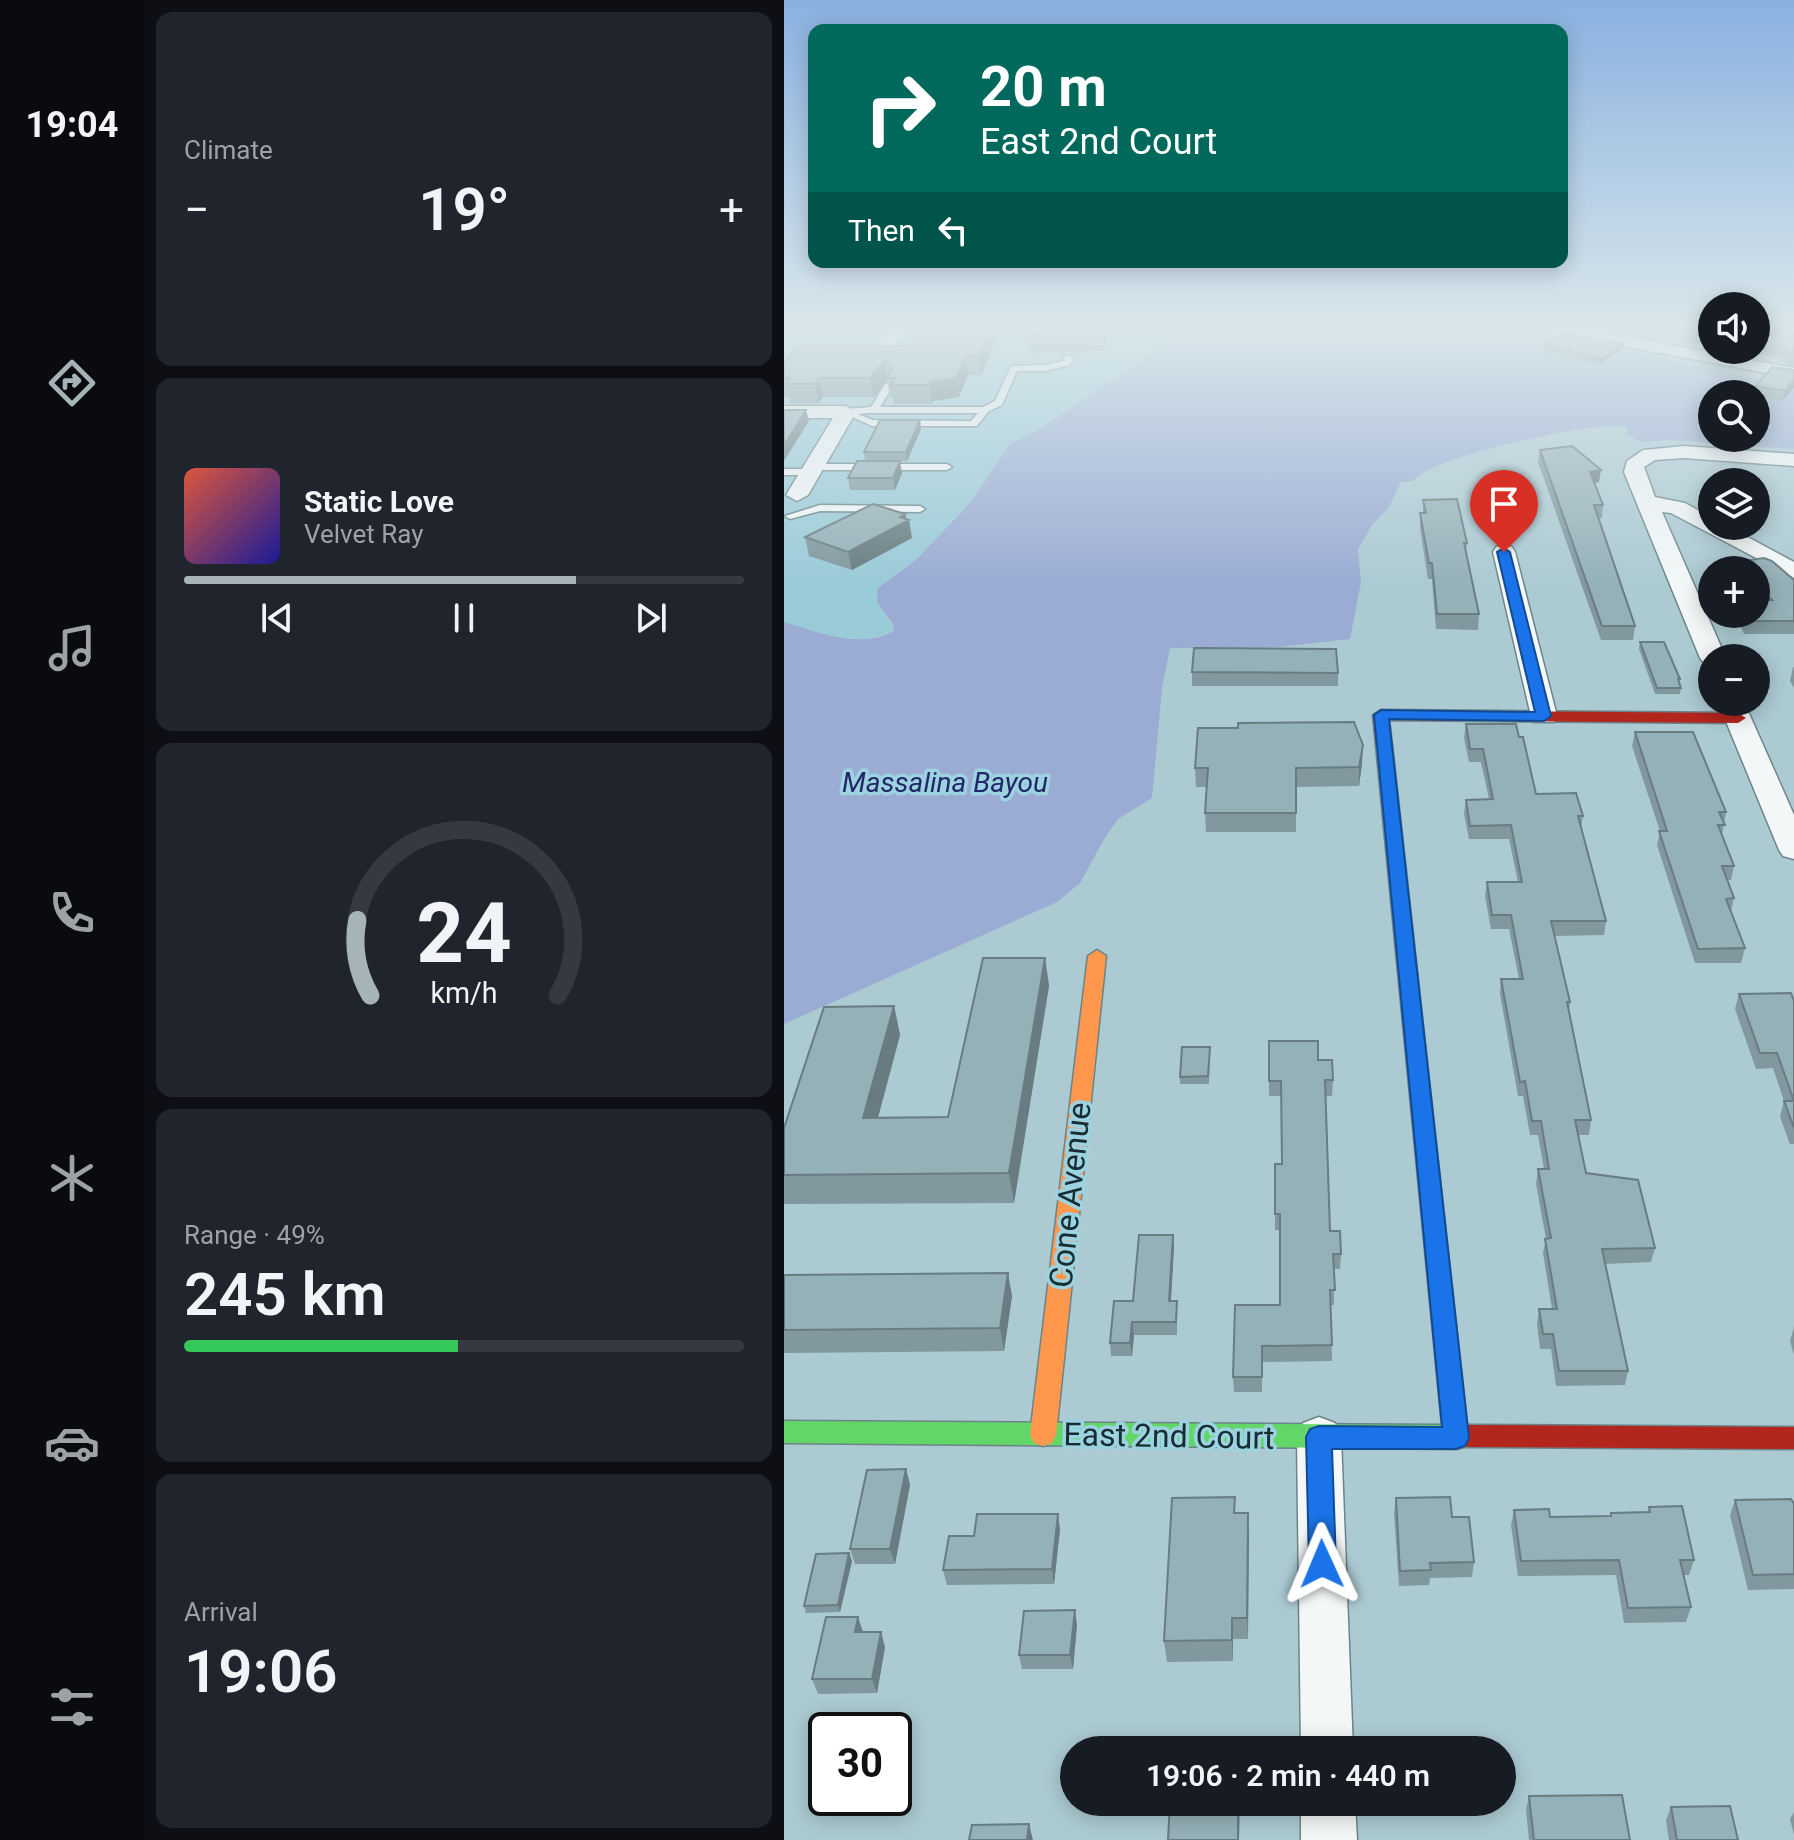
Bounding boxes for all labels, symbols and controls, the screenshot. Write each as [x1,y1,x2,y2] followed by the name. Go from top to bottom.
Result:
[980,54,1107,120] text: 20 m
[848,56,952,160] icon: right
[26,104,118,146] text: 19:04
[980,121,1217,163] text: East 2nd Court
[184,135,273,165] text: Climate
[418,174,510,245] text: 19°
[184,184,209,236] text: −
[719,184,744,236] text: +
[931,208,975,252] icon: left
[848,213,915,248] text: Then
[1698,292,1770,716] map controls
[1698,292,1770,364] button: sound
[44,355,100,411] icon: directions
[1698,380,1770,452] button: search
[1698,468,1770,540] button: layers
[1470,470,1538,552] pin
[1482,482,1526,526] icon: arrive
[304,484,454,519] text: Static Love
[304,519,424,549] text: Velvet Ray
[1698,556,1770,628] button: +
[255,596,299,640] icon: previous
[442,596,486,640] icon: pause
[629,596,673,640] icon: next
[44,620,100,676] icon: music
[1698,644,1770,716] button: −
[842,766,1048,799] water label: Massalina Bayou
[44,885,100,941] icon: phone
[416,885,512,982] text: 24
[430,976,498,1010] text: km/h
[1041,1100,1099,1290] street label: Cone Avenue
[44,1150,100,1206] icon: climate
[184,1220,325,1250] text: Range · 49%
[184,1259,386,1330] text: 245 km
[44,1415,100,1471] icon: car
[1063,1415,1275,1457] street label: East 2nd Court
[1280,1522,1364,1606] position arrow
[184,1597,258,1627] text: Arrival
[184,1636,337,1707] text: 19:06
[44,1679,100,1735] icon: filters
[808,1712,912,1816] speed limit sign: 30
[1146,1758,1430,1793] text: 19:06 · 2 min · 440 m

